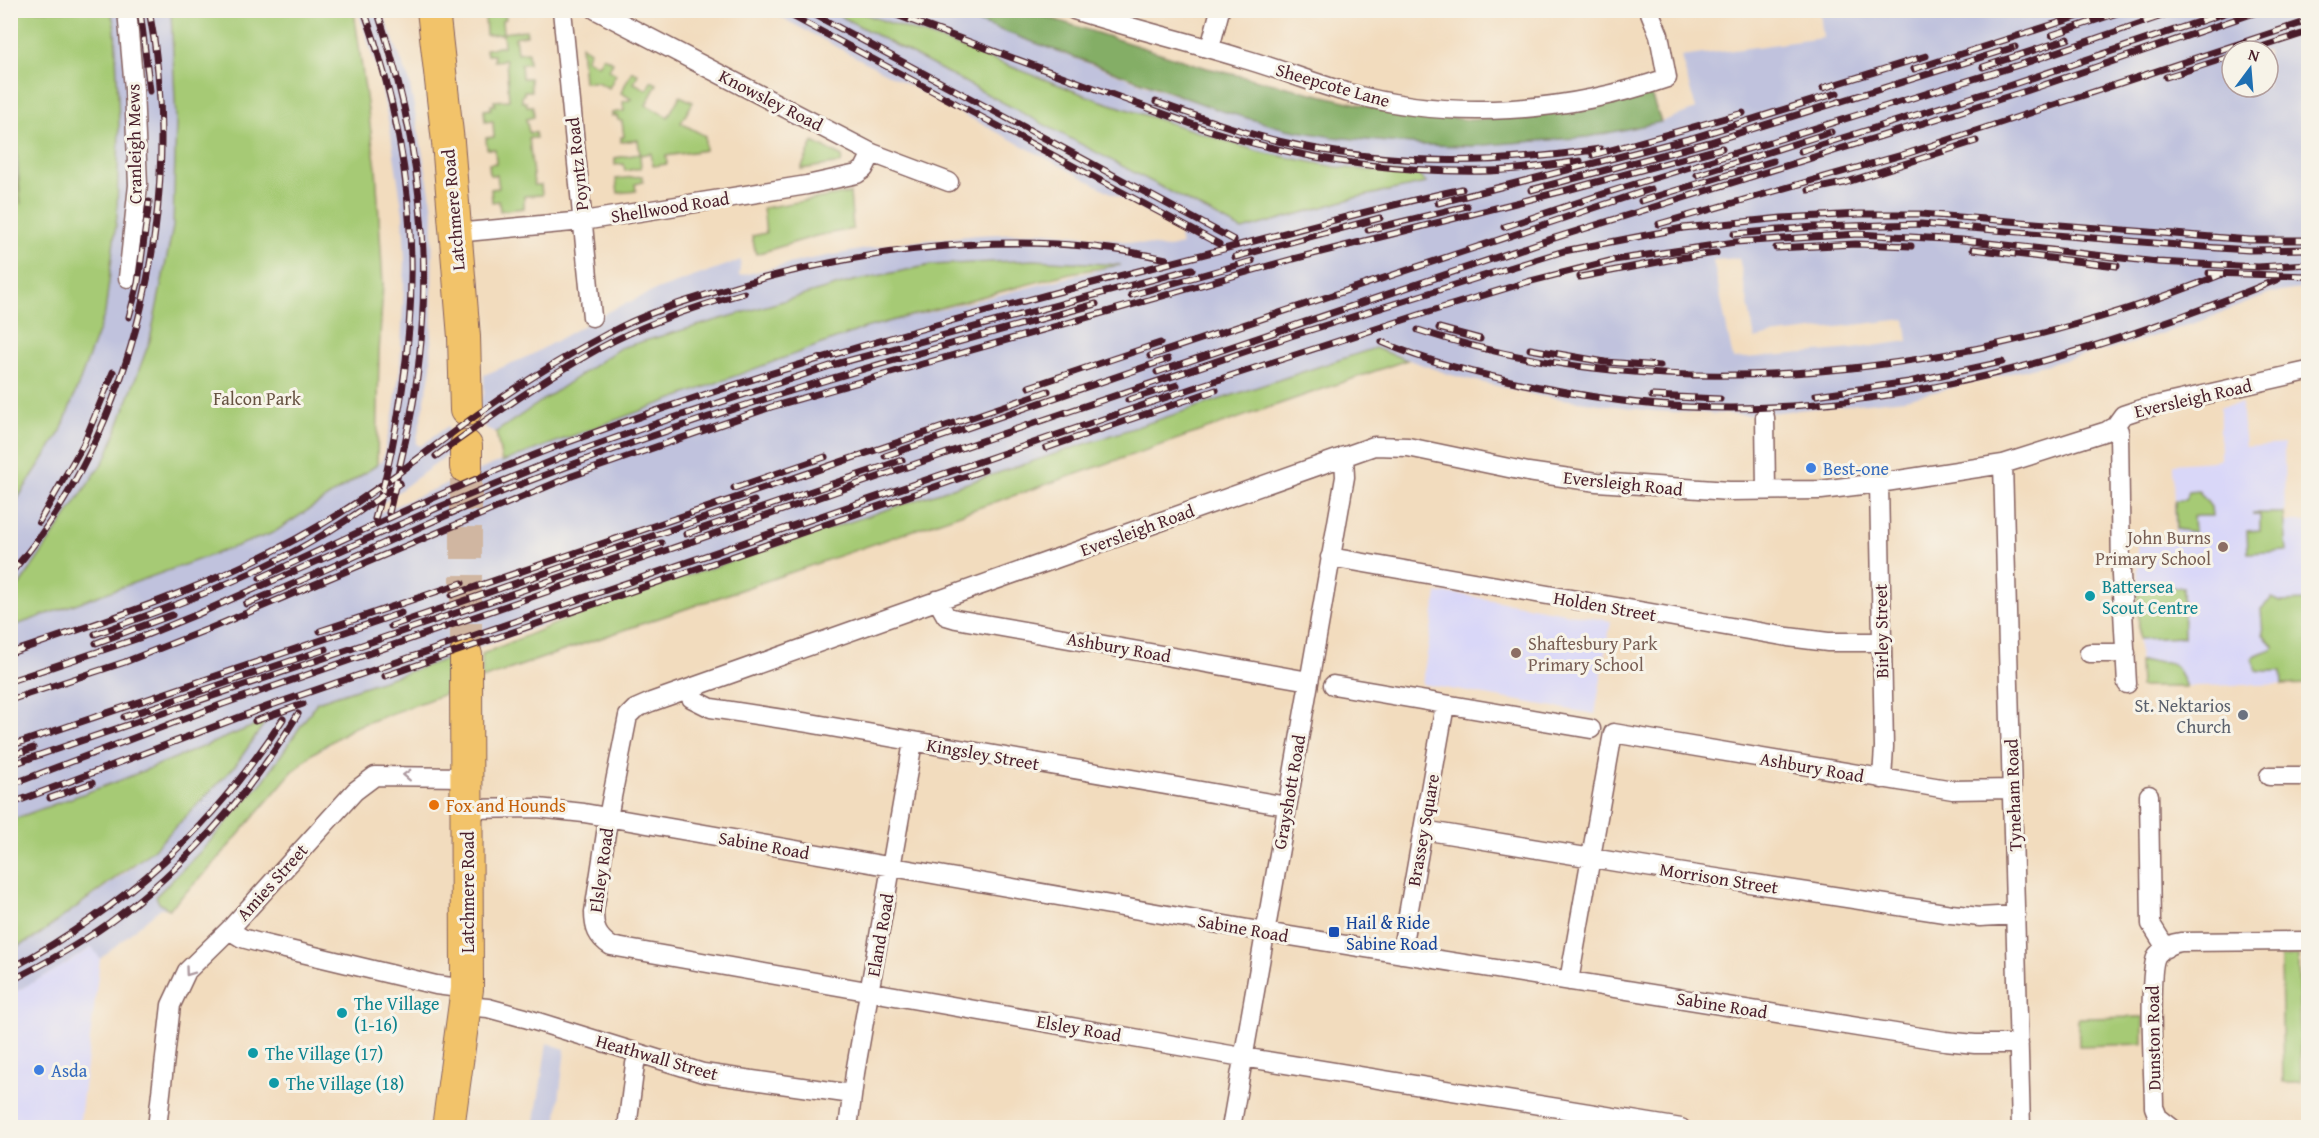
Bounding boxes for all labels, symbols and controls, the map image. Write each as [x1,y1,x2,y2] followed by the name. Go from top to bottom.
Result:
[2220,39,2280,99] north arrow
[2246,42,2263,68] text: N
[1273,56,1393,114] street label: Sheepcote Lane
[714,62,828,138] street label: Knowsley Road
[119,84,149,204] street label: Cranleigh Mews
[559,116,595,212] street label: Poyntz Road
[434,148,472,272] street label: Latchmere Road
[609,184,732,230] street label: Shellwood Road
[2132,371,2255,425] street label: Eversleigh Road
[213,385,302,412] park label: Falcon Park
[1823,455,1889,482] place label: Best-one
[1804,461,1818,475] marker: Best-one
[1562,463,1684,503] street label: Eversleigh Road
[1076,497,1198,563] street label: Eversleigh Road
[2095,524,2211,572] place label: John Burns Primary School
[2216,540,2230,554] marker: John Burns Primary School
[2102,573,2198,621] place label: Battersea Scout Centre
[1867,583,1895,679] street label: Birley Street
[1552,584,1659,628] street label: Holden Street
[2083,589,2097,603] marker: Battersea Scout Centre
[1065,625,1174,669] street label: Ashbury Road
[1528,630,1658,678] place label: Shaftesbury Park Primary School
[1509,646,1523,660] marker: Shaftesbury Park Primary School
[2135,692,2231,740] place label: St. Nektarios Church
[2236,708,2250,722] marker: St. Nektarios Church
[925,731,1042,777] street label: Kingsley Street
[1266,732,1312,852] street label: Grayshott Road
[1998,738,2028,852] street label: Tyneham Road
[1758,745,1867,789] street label: Ashbury Road
[402,769,411,782] one-way arrow
[1400,772,1446,888] street label: Brassey Square
[446,792,566,819] place label: Fox and Hounds
[427,798,441,812] marker: Fox and Hounds
[716,824,812,866] street label: Sabine Road
[582,825,620,914] street label: Elsley Road
[454,831,481,953] street label: Latchmere Road
[230,837,315,927] street label: Amies Street
[1658,855,1781,901] street label: Morrison Street
[859,891,901,979] street label: Eland Road
[1195,907,1291,949] street label: Sabine Road
[1346,909,1438,957] place label: Hail & Ride Sabine Road
[1327,925,1341,939] marker: Hail & Ride Sabine Road
[185,965,196,976] one-way arrow
[1675,984,1770,1026] street label: Sabine Road
[2139,985,2167,1091] street label: Dunston Road
[354,990,439,1038] place label: The Village (1-16)
[335,1006,349,1020] marker: The Village (1-16)
[1035,1007,1124,1049] street label: Elsley Road
[593,1027,722,1088] street label: Heathwall Street
[265,1040,383,1067] place label: The Village (17)
[246,1046,260,1060] marker: The Village (17)
[51,1057,88,1084] place label: Asda
[32,1063,46,1077] marker: Asda
[286,1070,404,1097] place label: The Village (18)
[267,1076,281,1090] marker: The Village (18)

